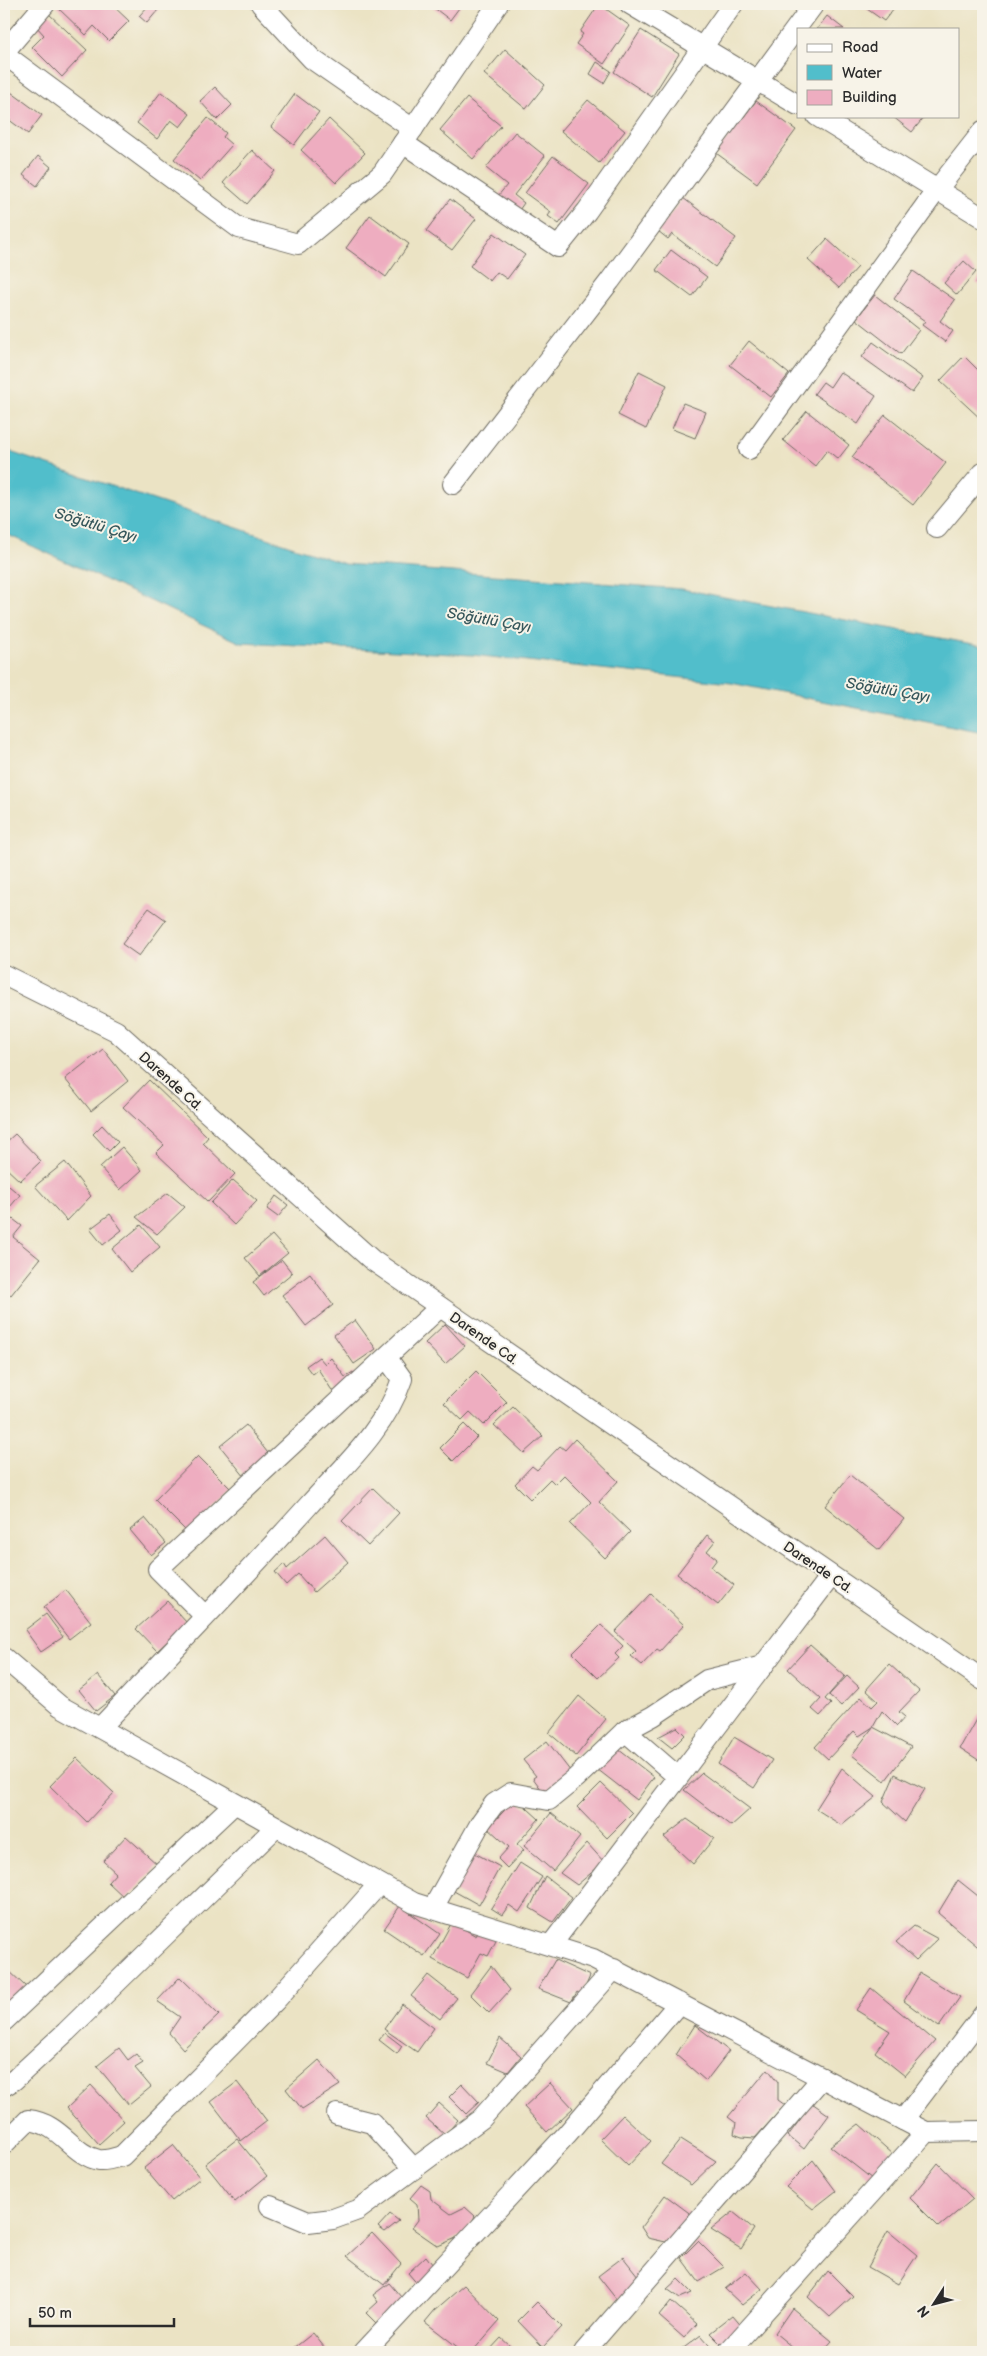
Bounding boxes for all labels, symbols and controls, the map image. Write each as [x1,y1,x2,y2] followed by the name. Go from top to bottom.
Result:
[797,28,960,118] legend
[842,38,878,57] text: Road
[842,64,882,83] text: Water
[842,88,897,107] text: Building
[52,504,140,547] water label: Söğütlü Çayı
[445,604,533,637] water label: Söğütlü Çayı
[844,674,932,707] water label: Söğütlü Çayı
[135,1048,206,1115] street label: Darende Cd.
[446,1309,521,1368] street label: Darende Cd.
[780,1538,856,1597] street label: Darende Cd.
[910,2278,960,2328] north arrow
[30,2296,174,2328] scale bar
[914,2302,934,2321] text: N
[38,2304,72,2323] text: 50 m

